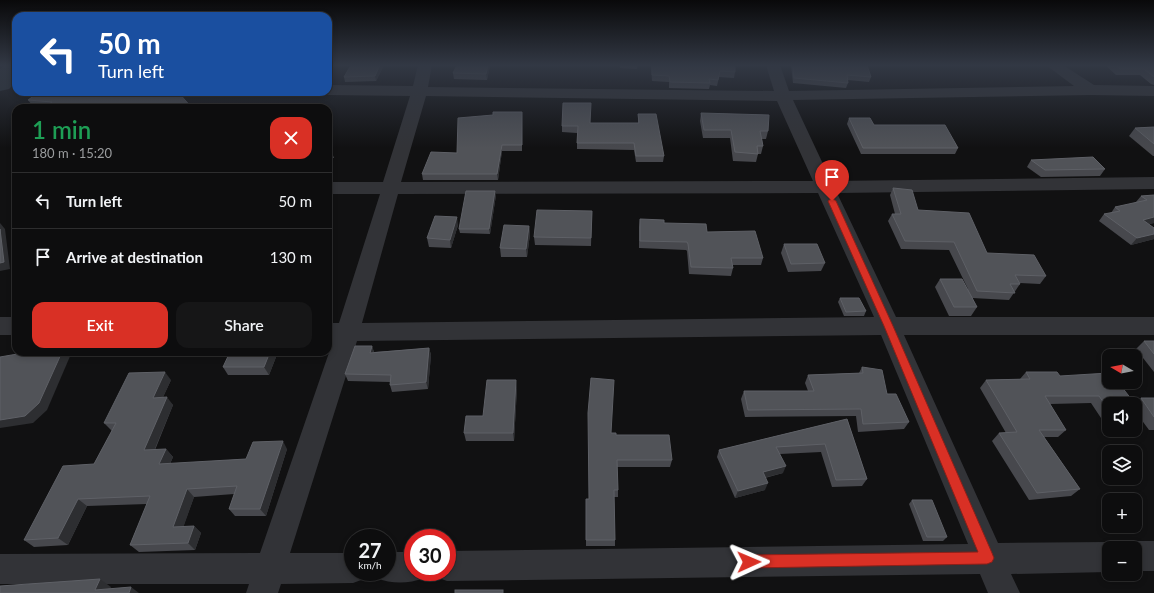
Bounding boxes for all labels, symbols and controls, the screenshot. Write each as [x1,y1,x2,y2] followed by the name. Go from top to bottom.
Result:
[98,26,161,60] text: 50 m
[32,28,84,80] icon: left
[98,60,164,82] text: Turn left
[32,115,91,144] text: 1 min
[270,117,312,159] button: close
[32,145,112,161] text: 180 m · 15:20
[815,160,849,201] pin
[821,166,843,188] icon: arrive
[32,190,54,212] icon: left
[66,192,122,210] text: Turn left
[278,192,312,210] text: 50 m
[32,246,54,268] icon: arrive
[66,248,203,266] text: Arrive at destination
[270,248,312,266] text: 130 m
[32,302,168,348] button: Exit
[176,302,312,348] button: Share
[1102,349,1142,389] north arrow
[1102,349,1142,581] map controls
[1102,397,1142,437] button: sound
[1102,445,1142,485] button: layers
[1102,493,1142,533] button: +
[404,529,456,581] speed limit sign: 30
[358,538,382,562] text: 27
[728,541,770,583] position arrow
[1102,541,1142,581] button: −
[358,559,382,571] text: km/h

